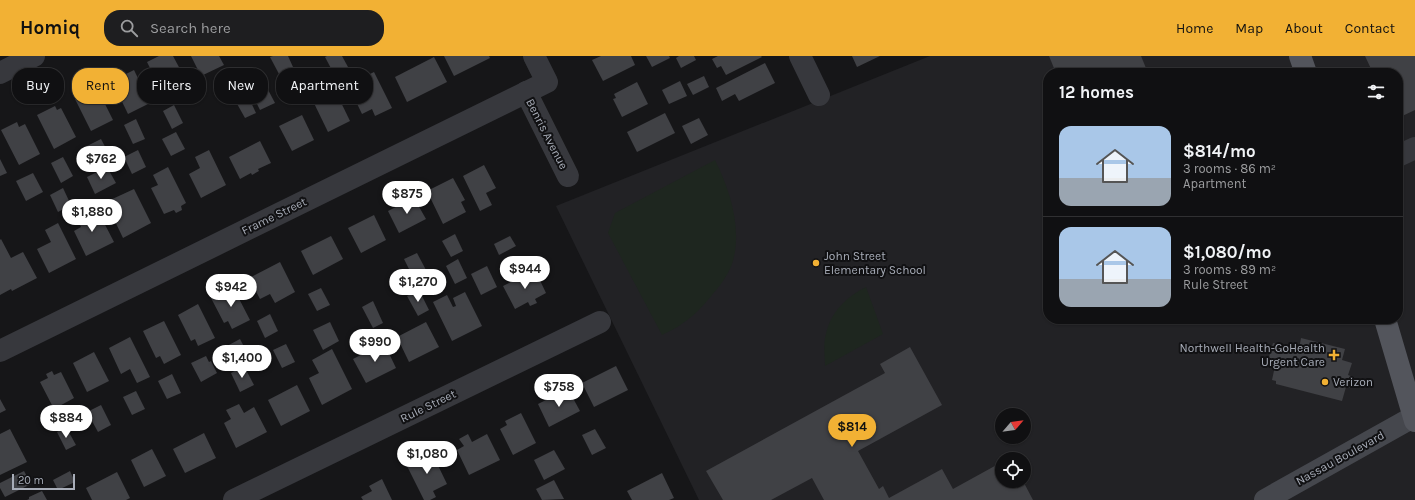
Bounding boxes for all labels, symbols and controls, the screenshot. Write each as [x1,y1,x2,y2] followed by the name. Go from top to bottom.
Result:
[104,10,384,46] search box
[20,17,80,39] text: Homiq
[118,17,140,39] icon: search
[150,19,231,37] text: Search here
[1176,20,1213,37] text: Home
[1235,20,1263,37] text: Map
[1285,20,1323,37] text: About
[1345,20,1395,37] text: Contact
[12,68,64,104] chip: Buy
[72,68,129,104] chip: Rent
[137,68,206,104] chip: Filters
[214,68,268,104] chip: New
[276,68,373,104] chip: Apartment
[1365,81,1387,103] icon: filters
[1059,82,1134,102] text: 12 homes
[523,96,571,172] street label: Benris Avenue
[1183,141,1256,161] text: $814/mo
[1091,142,1139,190] icon: home
[77,146,125,180] pin: $762
[85,151,117,166] text: $762
[1183,161,1276,176] text: 3 rooms · 86 m²
[1183,176,1246,191] text: Apartment
[383,181,431,215] pin: $875
[391,186,423,201] text: $875
[239,194,309,238] street label: Frame Street
[59,199,125,233] pin: $1,880
[71,204,113,219] text: $1,880
[1183,242,1271,262] text: $1,080/mo
[1091,243,1139,291] icon: home
[824,249,926,277] place label: John Street Elementary School
[501,256,549,290] pin: $944
[811,258,821,268] marker: John Street Elementary School
[509,261,541,276] text: $944
[1183,262,1276,277] text: 3 rooms · 89 m²
[385,269,451,303] pin: $1,270
[207,274,255,308] pin: $942
[398,274,438,289] text: $1,270
[1183,277,1248,292] text: Rule Street
[215,279,247,294] text: $942
[351,329,399,363] pin: $990
[358,334,392,349] text: $990
[1179,341,1325,369] place label: Northwell Health-GoHealth Urgent Care
[209,345,275,379] pin: $1,400
[1328,349,1340,361] marker: Northwell Health-GoHealth Urgent Care
[221,350,263,365] text: $1,400
[535,374,583,408] pin: $758
[1333,375,1373,389] place label: Verizon
[1320,377,1330,387] marker: Verizon
[543,379,575,394] text: $758
[398,386,458,425] street label: Rule Street
[42,405,90,439] pin: $884
[995,408,1031,444] north arrow
[995,408,1031,488] map controls
[49,410,83,425] text: $884
[828,414,876,448] pin: $814
[837,419,867,434] text: $814
[1293,428,1387,488] street label: Nassau Boulevard
[394,441,460,475] pin: $1,080
[406,446,448,461] text: $1,080
[995,452,1031,488] button: locate
[12,472,75,491] scale bar
[18,474,44,487] text: 20 m

